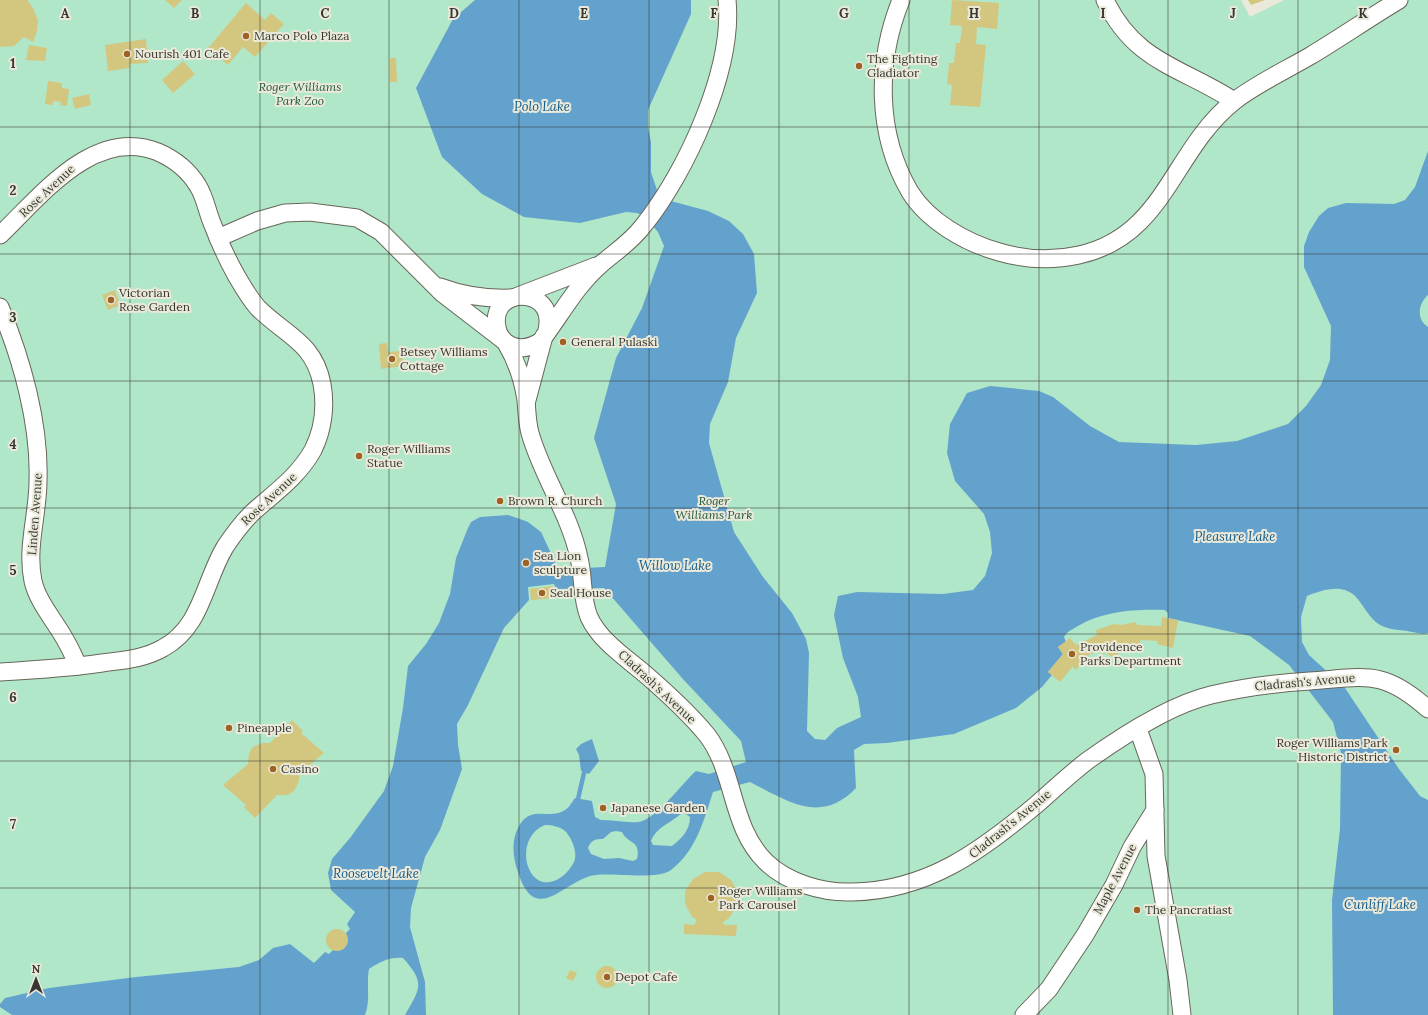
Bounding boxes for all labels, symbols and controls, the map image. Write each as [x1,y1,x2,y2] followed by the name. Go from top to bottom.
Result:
[61,5,70,22] text: A
[191,5,200,22] text: B
[321,5,330,22] text: C
[449,5,459,22] text: D
[580,5,588,22] text: E
[710,5,718,22] text: F
[839,5,849,22] text: G
[969,5,979,22] text: H
[1100,5,1106,22] text: I
[1230,5,1236,22] text: J
[1358,5,1368,22] text: K
[254,28,349,43] place label: Marco Polo Plaza
[241,31,251,41] marker: Marco Polo Plaza
[135,46,230,61] place label: Nourish 401 Cafe
[122,49,132,59] marker: Nourish 401 Cafe
[867,51,938,80] place label: The Fighting Gladiator
[10,55,16,72] text: 1
[854,61,864,71] marker: The Fighting Gladiator
[259,79,341,108] park label: Roger Williams Park Zoo
[514,98,570,115] water label: Polo Lake
[16,161,78,220] street label: Rose Avenue
[10,182,17,199] text: 2
[118,285,190,314] place label: Victorian Rose Garden
[106,295,116,305] marker: Victorian Rose Garden
[9,309,17,326] text: 3
[571,334,657,349] place label: General Pulaski
[558,337,568,347] marker: General Pulaski
[400,344,488,373] place label: Betsey Williams Cottage
[387,354,397,364] marker: Betsey Williams Cottage
[9,436,17,453] text: 4
[367,441,451,470] place label: Roger Williams Statue
[354,451,364,461] marker: Roger Williams Statue
[238,469,300,528] street label: Rose Avenue
[24,472,45,556] street label: Linden Avenue
[508,493,603,508] place label: Brown R. Church
[676,493,752,522] park label: Roger Williams Park
[495,496,505,506] marker: Brown R. Church
[1195,528,1275,545] water label: Pleasure Lake
[534,548,587,577] place label: Sea Lion sculpture
[639,557,711,574] water label: Willow Lake
[521,558,531,568] marker: Sea Lion sculpture
[9,562,17,579] text: 5
[550,585,612,600] place label: Seal House
[537,588,547,598] marker: Seal House
[1080,639,1182,668] place label: Providence Parks Department
[615,647,700,727] street label: Cladrash's Avenue
[1067,649,1077,659] marker: Providence Parks Department
[1254,670,1356,693] street label: Cladrash's Avenue
[9,689,17,706] text: 6
[237,720,292,735] place label: Pineapple
[224,723,234,733] marker: Pineapple
[1276,735,1389,764] place label: Roger Williams Park Historic District
[1391,745,1401,755] marker: Roger Williams Park Historic District
[281,761,319,776] place label: Casino
[268,764,278,774] marker: Casino
[966,786,1054,861] street label: Cladrash's Avenue
[610,800,705,815] place label: Japanese Garden
[598,803,608,813] marker: Japanese Garden
[10,816,16,833] text: 7
[1090,840,1140,917] street label: Maple Avenue
[333,865,419,882] water label: Roosevelt Lake
[719,883,803,912] place label: Roger Williams Park Carousel
[706,893,716,903] marker: Roger Williams Park Carousel
[1344,896,1416,913] water label: Cunliff Lake
[1145,902,1233,917] place label: The Pancratiast
[1132,905,1142,915] marker: The Pancratiast
[16,959,56,999] north arrow
[32,962,41,976] text: N
[615,969,678,984] place label: Depot Cafe
[602,972,612,982] marker: Depot Cafe

